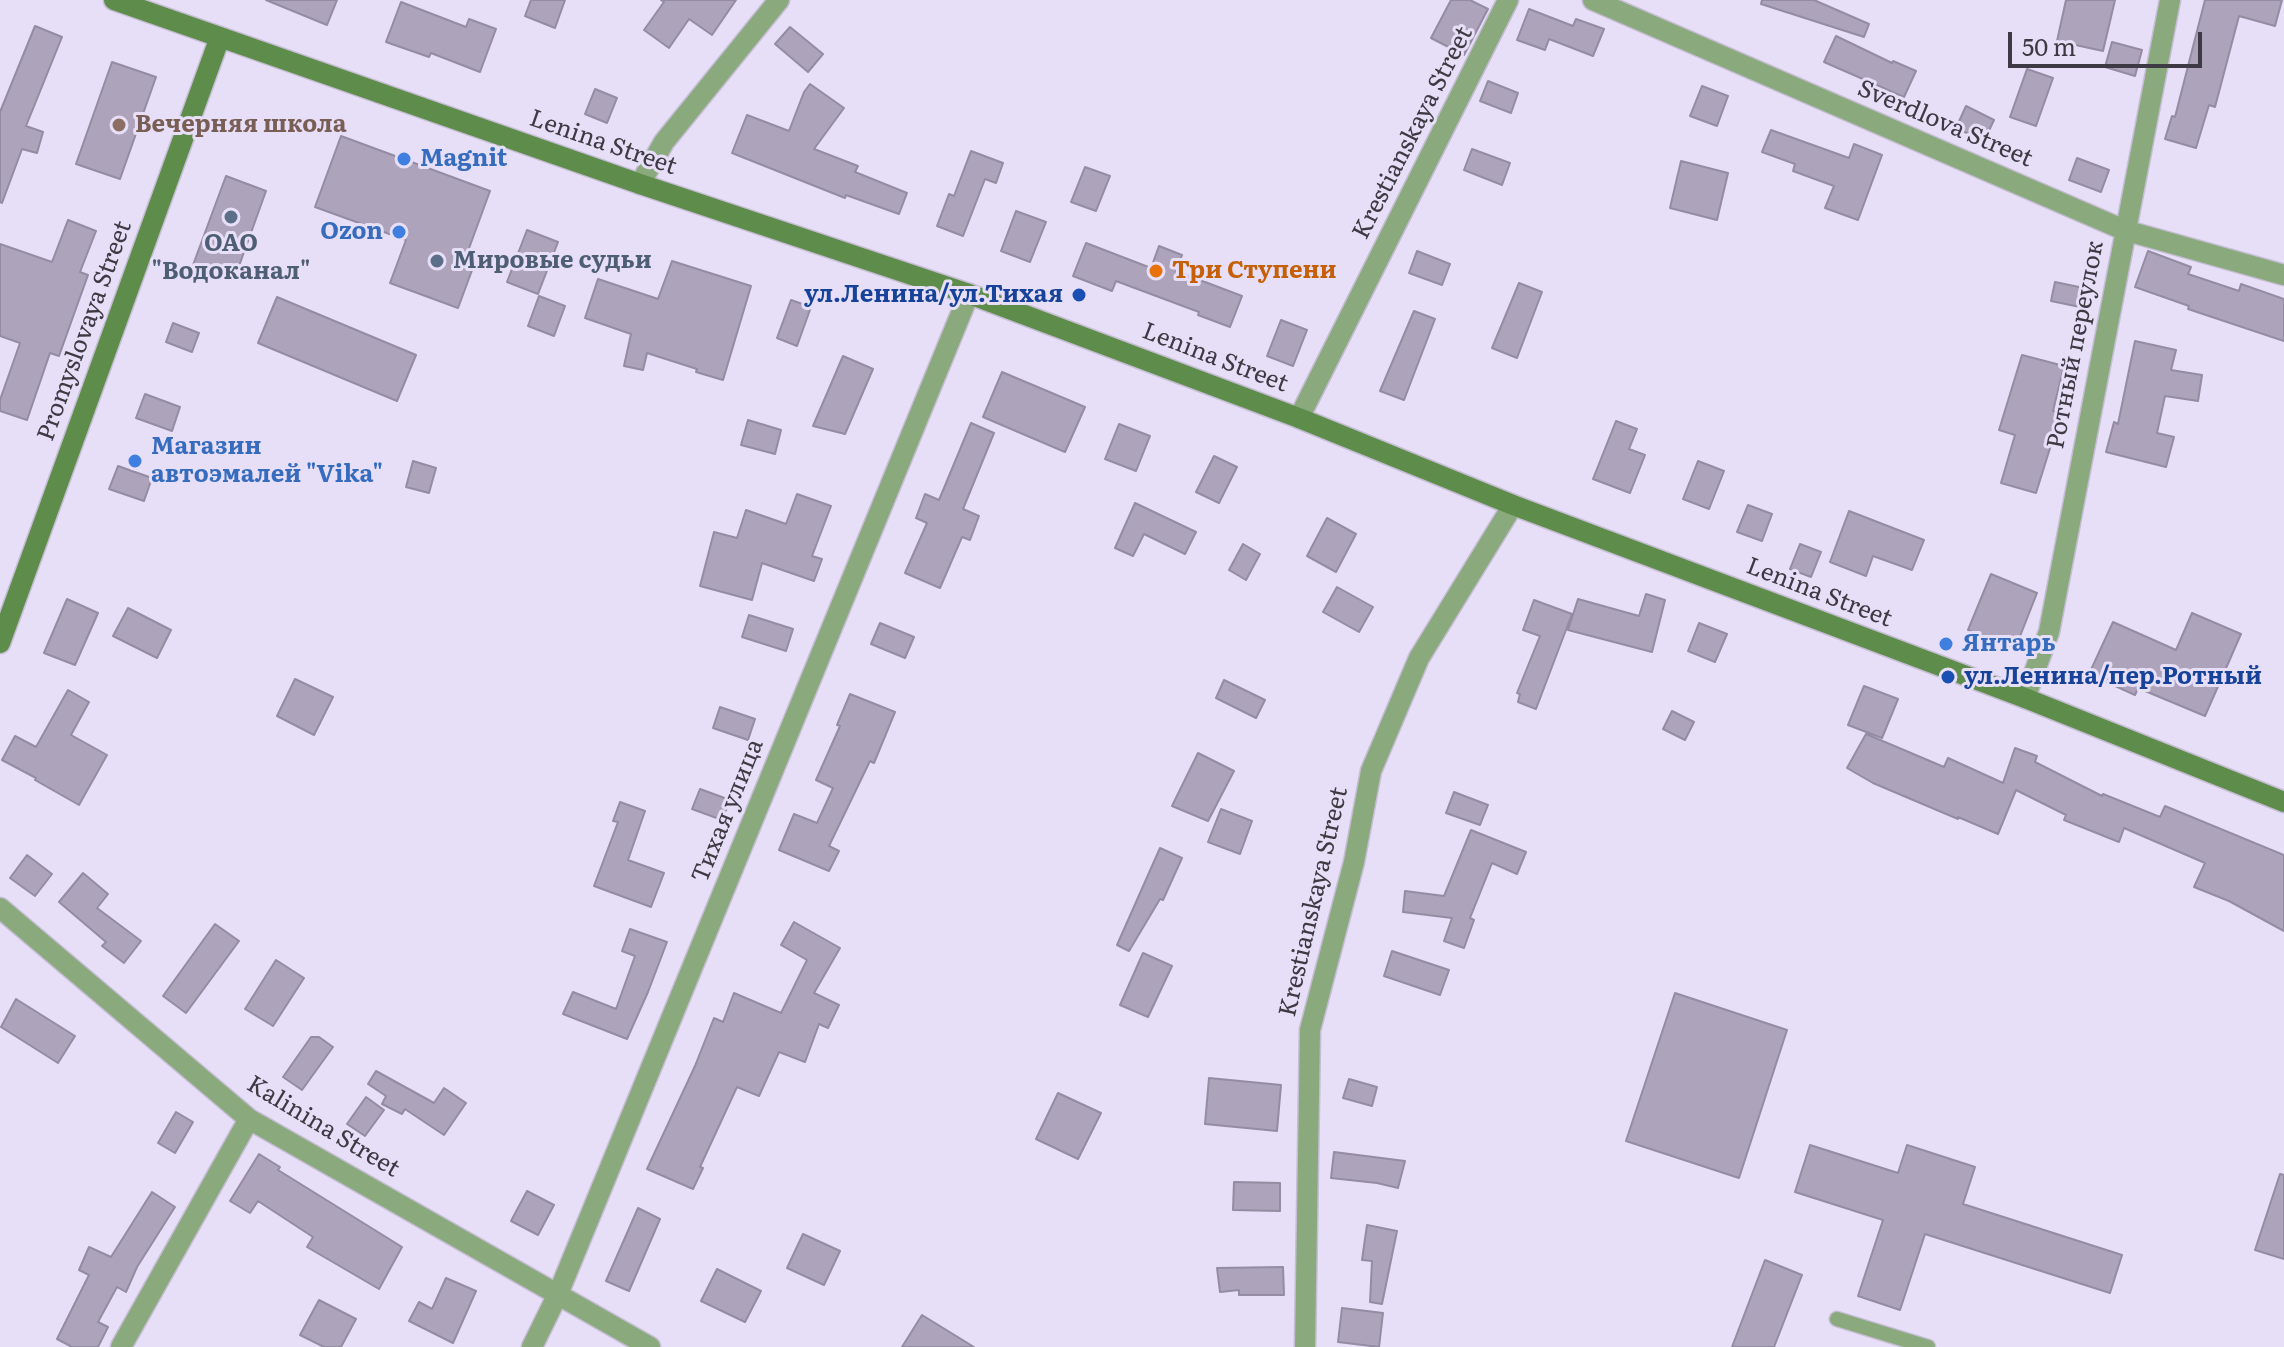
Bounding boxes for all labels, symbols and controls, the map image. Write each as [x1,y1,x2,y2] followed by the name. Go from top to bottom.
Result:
[2012,16,2206,66] scale bar
[1347,22,1479,244] street label: Krestianskaya Street
[2022,28,2076,63] text: 50 m
[1853,74,2037,174] street label: Sverdlova Street
[526,104,680,182] street label: Lenina Street
[135,111,347,139] place label: Вечерняя школа
[110,116,128,134] marker: Вечерняя школа
[420,145,507,173] place label: Magnit
[395,150,413,168] marker: Magnit
[222,208,240,226] marker: ОАО "Водоканал"
[32,217,138,445] street label: Promyslovaya Street
[320,218,383,246] place label: Ozon
[390,223,408,241] marker: Ozon
[152,230,310,286] place label: ОАО "Водоканал"
[2042,239,2110,451] street label: Ротный переулок
[453,247,652,275] place label: Мировые судьи
[428,252,446,270] marker: Мировые судьи
[1172,257,1337,285] place label: Три Ступени
[1147,262,1165,280] marker: Три Ступени
[804,281,1063,309] place label: ул.Ленина/ул.Тихая
[1070,286,1088,304] marker: ул.Ленина/ул.Тихая
[1138,317,1292,399] street label: Lenina Street
[151,433,383,489] place label: Магазин автоэмалей "Vika"
[126,452,144,470] marker: Магазин автоэмалей "Vika"
[1742,552,1896,634] street label: Lenina Street
[1962,630,2056,658] place label: Янтарь
[1937,635,1955,653] marker: Янтарь
[1964,663,2262,691] place label: ул.Ленина/пер.Ротный
[1939,668,1957,686] marker: ул.Ленина/пер.Ротный
[686,735,770,887] street label: Тихая улица
[1274,784,1354,1020] street label: Krestianskaya Street
[241,1070,405,1184] street label: Kalinina Street

